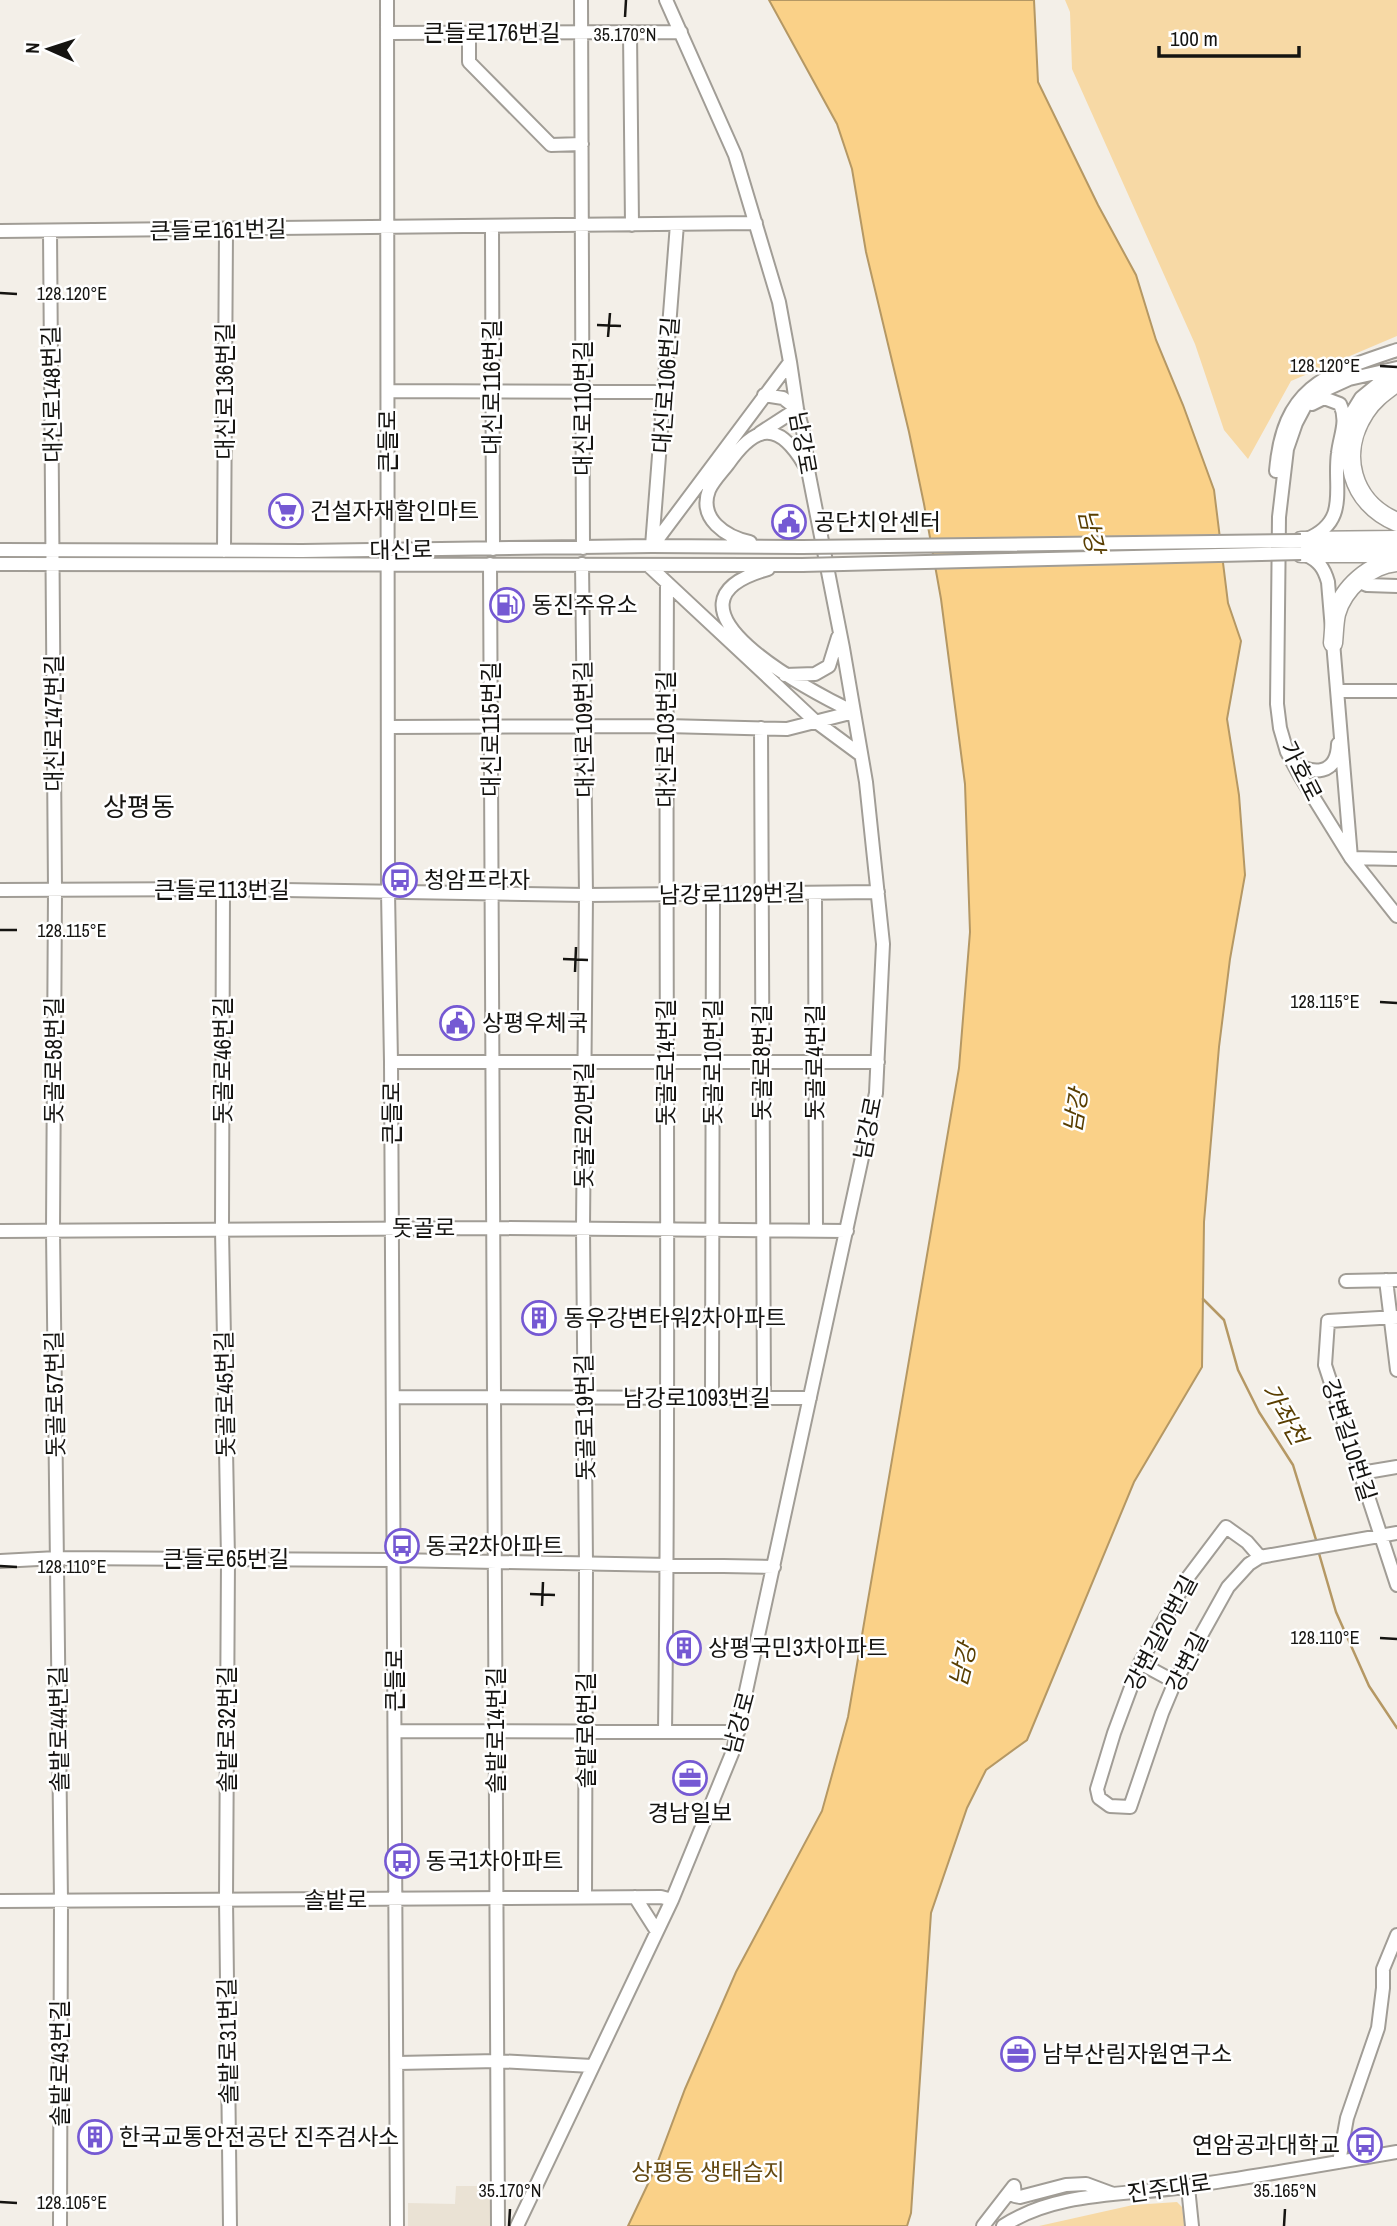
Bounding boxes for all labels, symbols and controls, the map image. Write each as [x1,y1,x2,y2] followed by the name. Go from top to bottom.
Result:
[14,14,84,84] north arrow
[1159,14,1299,58] scale bar
[423,17,561,48] street label: 큰들로176번길
[594,22,657,47] text: 35.170°N
[1170,24,1218,53] text: 100 m
[19,42,45,54] text: N
[149,213,287,246] street label: 큰들로161번길
[37,281,107,306] text: 128.120°E
[645,315,686,455] street label: 대신로106번길
[476,319,507,455] street label: 대신로116번길
[209,322,240,460] street label: 대신로136번길
[35,325,68,463] street label: 대신로148번길
[567,340,598,476] street label: 대신로110번길
[1290,353,1360,378] text: 128.120°E
[372,409,403,473] street label: 큰들로
[783,409,824,477] street label: 남강로
[267,492,305,530] supermarket icon: 건설자재할인마트
[310,495,479,526] place label: 건설자재할인마트
[770,503,808,541] public building icon: 공단치안센터
[814,506,941,537] place label: 공단치안센터
[1072,506,1113,559] water label: 남강
[369,533,433,566] street label: 대신로
[488,586,526,624] fuel station icon: 동진주유소
[532,589,638,620] place label: 동진주유소
[38,654,69,792] street label: 대신로147번길
[567,660,600,798] street label: 대신로109번길
[475,661,506,797] street label: 대신로115번길
[650,670,681,808] street label: 대신로103번길
[1273,735,1330,806] street label: 가호로
[103,789,175,824] district label: 상평동
[381,861,419,899] bus stop icon: 청암프라자
[424,864,530,895] place label: 청암프라자
[154,874,290,905] street label: 큰들로113번길
[659,877,805,910] street label: 남강로1129번길
[37,918,107,943] text: 128.115°E
[1290,989,1360,1014] text: 128.115°E
[38,997,69,1123] street label: 돗골로58번길
[207,997,238,1123] street label: 돗골로46번길
[650,999,681,1125] street label: 돗골로14번길
[697,999,728,1125] street label: 돗골로10번길
[438,1004,476,1042] public building icon: 상평우체국
[746,1004,777,1120] street label: 돗골로8번길
[799,1004,830,1120] street label: 돗골로4번길
[482,1007,588,1038] place label: 상평우체국
[568,1062,599,1188] street label: 돗골로20번길
[376,1081,407,1145] street label: 큰들로
[1056,1084,1095,1135] water label: 남강
[846,1094,889,1162] street label: 남강로
[392,1212,456,1243] street label: 돗골로
[520,1299,558,1337] building icon: 동우강변타워2차아파트
[564,1302,786,1333] place label: 동우강변타워2차아파트
[38,1330,71,1458] street label: 돗골로57번길
[208,1330,241,1458] street label: 돗골로45번길
[568,1353,601,1481] street label: 돗골로19번길
[1315,1375,1384,1505] street label: 강변길10번길
[1254,1377,1317,1453] water label: 가좌천
[623,1382,771,1413] street label: 남강로1093번길
[383,1527,421,1565] bus stop icon: 동국2차아파트
[426,1530,563,1561] place label: 동국2차아파트
[163,1543,289,1574] street label: 큰들로65번길
[37,1554,107,1579] text: 128.110°E
[1119,1571,1203,1695] street label: 강변길20번길
[1290,1625,1360,1650] text: 128.110°E
[1160,1627,1214,1697] street label: 강변길
[665,1629,703,1667] building icon: 상평국민3차아파트
[708,1632,888,1663] place label: 상평국민3차아파트
[941,1637,984,1690] water label: 남강
[379,1648,410,1712] street label: 큰들로
[42,1665,75,1793] street label: 솔밭로44번길
[211,1666,242,1792] street label: 솔밭로32번길
[480,1667,511,1793] street label: 솔밭로14번길
[570,1672,601,1788] street label: 솔밭로6번길
[715,1688,762,1758] street label: 남강로
[671,1759,709,1797] office icon: 경남일보
[648,1797,732,1828] place label: 경남일보
[383,1842,421,1880] bus stop icon: 동국1차아파트
[426,1845,563,1876] place label: 동국1차아파트
[304,1884,368,1915] street label: 솔밭로
[211,1977,244,2105] street label: 솔밭로31번길
[44,2000,75,2126] street label: 솔밭로43번길
[999,2035,1037,2073] office icon: 남부산림자원연구소
[1042,2038,1232,2069] place label: 남부산림자원연구소
[76,2118,114,2156] building icon: 한국교통안전공단 진주검사소
[119,2121,399,2152] place label: 한국교통안전공단 진주검사소
[1346,2126,1384,2164] bus stop icon: 연암공과대학교
[1192,2129,1340,2160] place label: 연암공과대학교
[631,2156,785,2187] park label: 상평동 생태습지
[1125,2166,1213,2209] street label: 진주대로
[479,2178,542,2203] text: 35.170°N
[1254,2178,1317,2203] text: 35.165°N
[37,2190,107,2215] text: 128.105°E

